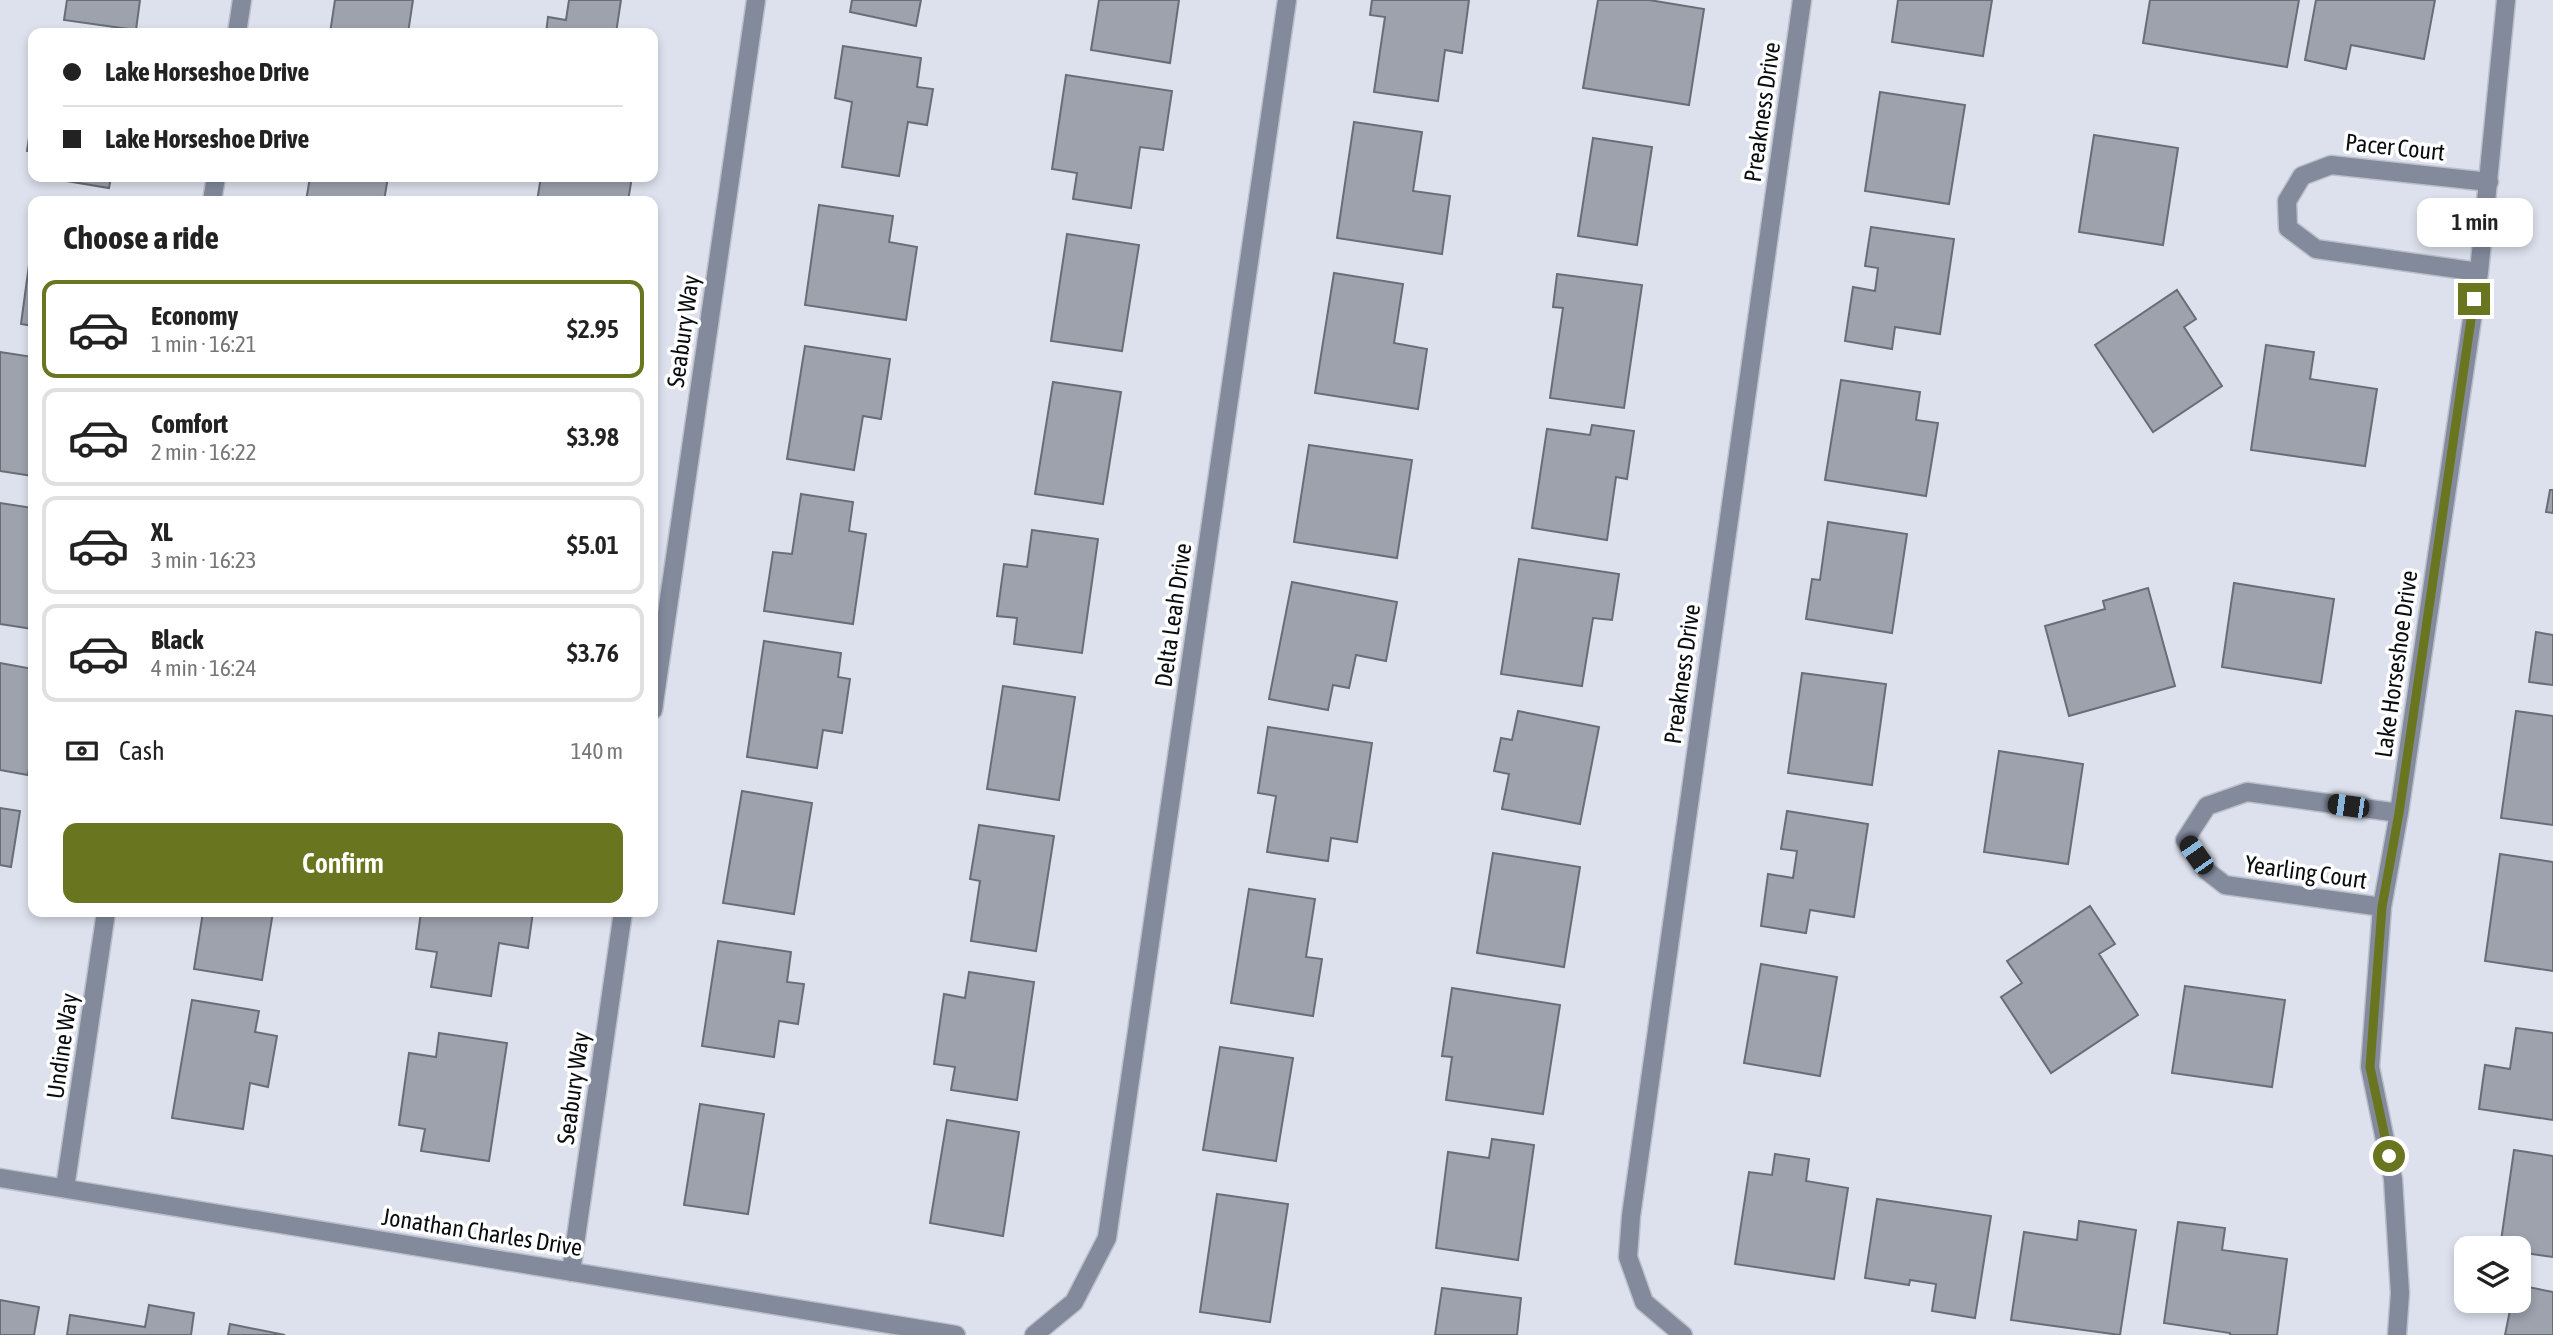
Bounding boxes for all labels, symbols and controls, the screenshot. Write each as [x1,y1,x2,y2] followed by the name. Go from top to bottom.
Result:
[1739,40,1785,184] street label: Preakness Drive
[105,57,309,87] text: Lake Horseshoe Drive
[105,124,309,154] text: Lake Horseshoe Drive
[2344,128,2446,166] street label: Pacer Court
[2416,198,2532,246] callout: 1 min
[2452,209,2498,235] text: 1 min
[63,219,219,256] text: Choose a ride
[662,273,704,389] street label: Seabury Way
[2458,283,2490,315] route end
[67,298,130,361] icon: car
[151,301,238,331] text: Economy
[567,314,619,344] text: $2.95
[151,331,257,357] text: 1 min · 16:21
[67,406,130,469] icon: car
[151,409,228,439] text: Comfort
[567,422,619,452] text: $3.98
[151,439,257,465] text: 2 min · 16:22
[67,514,130,577] icon: car
[151,517,173,547] text: XL
[567,530,619,560] text: $5.01
[1150,541,1196,689] street label: Delta Leah Drive
[151,547,257,573] text: 3 min · 16:23
[2370,569,2422,759] street label: Lake Horseshoe Drive
[1659,602,1705,746] street label: Preakness Drive
[67,622,130,685] icon: car
[151,625,203,655] text: Black
[567,638,619,668] text: $3.76
[151,655,257,681] text: 4 min · 16:24
[63,732,101,770] icon: cash
[119,736,165,766] text: Cash
[571,738,623,764] text: 140 m
[2326,793,2371,819] car
[63,823,623,903] button: Confirm
[2176,832,2217,878] car
[2243,850,2369,894] street label: Yearling Court
[41,991,83,1100] street label: Undine Way
[552,1030,594,1146] street label: Seabury Way
[2373,1140,2405,1172] route start
[380,1203,584,1261] street label: Jonathan Charles Drive
[2454,1236,2531,1313] map controls
[2454,1236,2531,1313] button: layers

